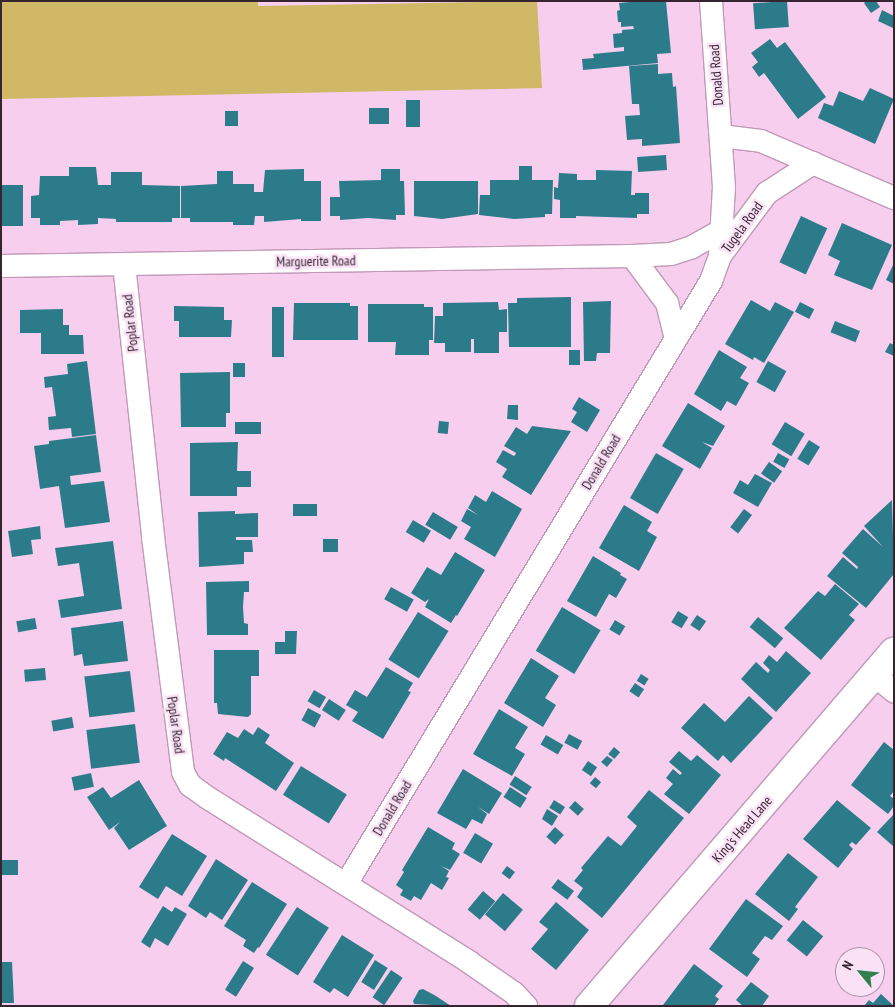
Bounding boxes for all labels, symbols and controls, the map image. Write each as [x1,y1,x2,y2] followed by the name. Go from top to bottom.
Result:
[705,44,727,106] street label: Donald Road
[718,198,766,256] street label: Tugela Road
[276,252,356,270] street label: Marguerite Road
[119,293,141,353] street label: Poplar Road
[578,431,624,493] street label: Donald Road
[164,695,188,755] street label: Poplar Road
[369,777,415,839] street label: Donald Road
[709,792,775,866] street label: King's Head Lane
[835,947,885,997] north arrow
[838,958,857,973] text: N

